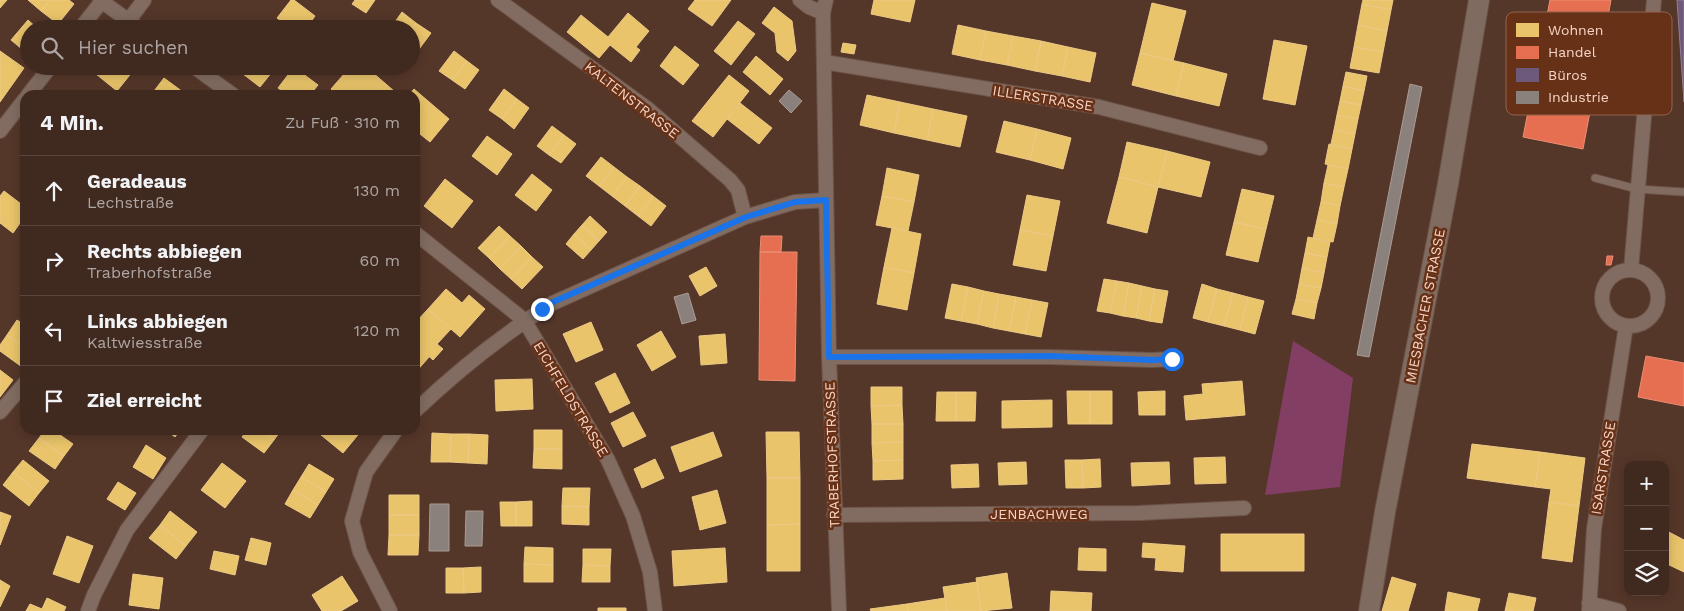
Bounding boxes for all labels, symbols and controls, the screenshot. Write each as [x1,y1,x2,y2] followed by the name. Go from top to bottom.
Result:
[1506,12,1672,115] legend
[20,20,420,75] search box
[1548,22,1603,38] text: Wohnen
[38,34,66,62] icon: search
[78,36,189,59] text: Hier suchen
[1548,44,1597,60] text: Handel
[582,58,682,142] street label: KALTENSTRASSE
[1548,67,1587,83] text: Büros
[992,82,1094,114] street label: ILLERSTRASSE
[1548,89,1609,105] text: Industrie
[40,110,104,135] text: 4 Min.
[285,113,400,132] text: Zu Fuß · 310 m
[87,170,187,193] text: Geradeaus
[40,177,68,205] icon: ahead
[354,181,400,200] text: 130 m
[87,193,174,212] text: Lechstraße
[1402,227,1448,385] street label: MIESBACHER STRASSE
[87,240,242,263] text: Rechts abbiegen
[40,247,68,275] icon: right
[360,251,400,270] text: 60 m
[87,263,212,282] text: Traberhofstraße
[531,298,554,321] route end
[87,310,228,333] text: Links abbiegen
[40,317,68,345] icon: left
[354,321,400,340] text: 120 m
[87,333,203,352] text: Kaltwiesstraße
[530,339,612,459] street label: EICHFELDSTRASSE
[1161,348,1184,371] route start
[821,382,843,528] street label: TRABERHOFSTRASSE
[40,387,68,415] icon: arrive
[87,389,202,412] text: Ziel erreicht
[1588,420,1618,516] street label: ISARSTRASSE
[1624,461,1669,596] map controls
[1624,461,1669,506] button: +
[990,506,1088,522] street label: JENBACHWEG
[1624,506,1669,551] button: −
[1624,551,1669,596] button: layers

